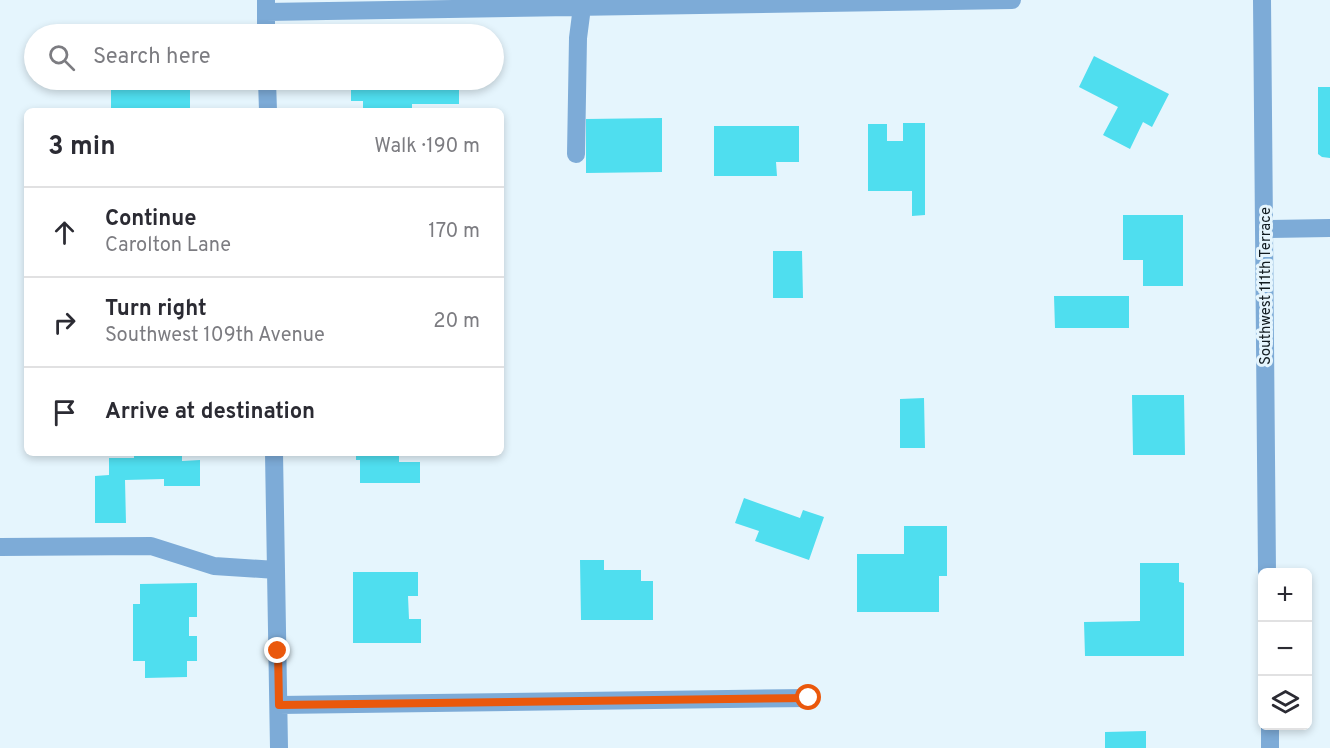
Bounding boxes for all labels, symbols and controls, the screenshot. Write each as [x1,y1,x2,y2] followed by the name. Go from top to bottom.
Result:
[24,24,504,90] search box
[45,41,78,74] icon: search
[93,44,211,71] text: Search here
[48,131,116,164] text: 3 min
[374,134,480,160] text: Walk · 190 m
[105,206,196,233] text: Continue
[1257,207,1276,365] street label: Southwest 111th Terrace
[48,216,81,249] icon: ahead
[428,219,480,245] text: 170 m
[105,233,231,259] text: Carolton Lane
[105,296,207,323] text: Turn right
[48,306,81,339] icon: right
[433,309,480,335] text: 20 m
[105,323,325,349] text: Southwest 109th Avenue
[48,396,81,429] icon: arrive
[105,399,315,426] text: Arrive at destination
[1258,568,1312,730] map controls
[1258,568,1312,622] button: +
[1258,622,1312,676] button: −
[264,637,290,663] route end
[1258,676,1312,730] button: layers
[795,684,821,710] route start

